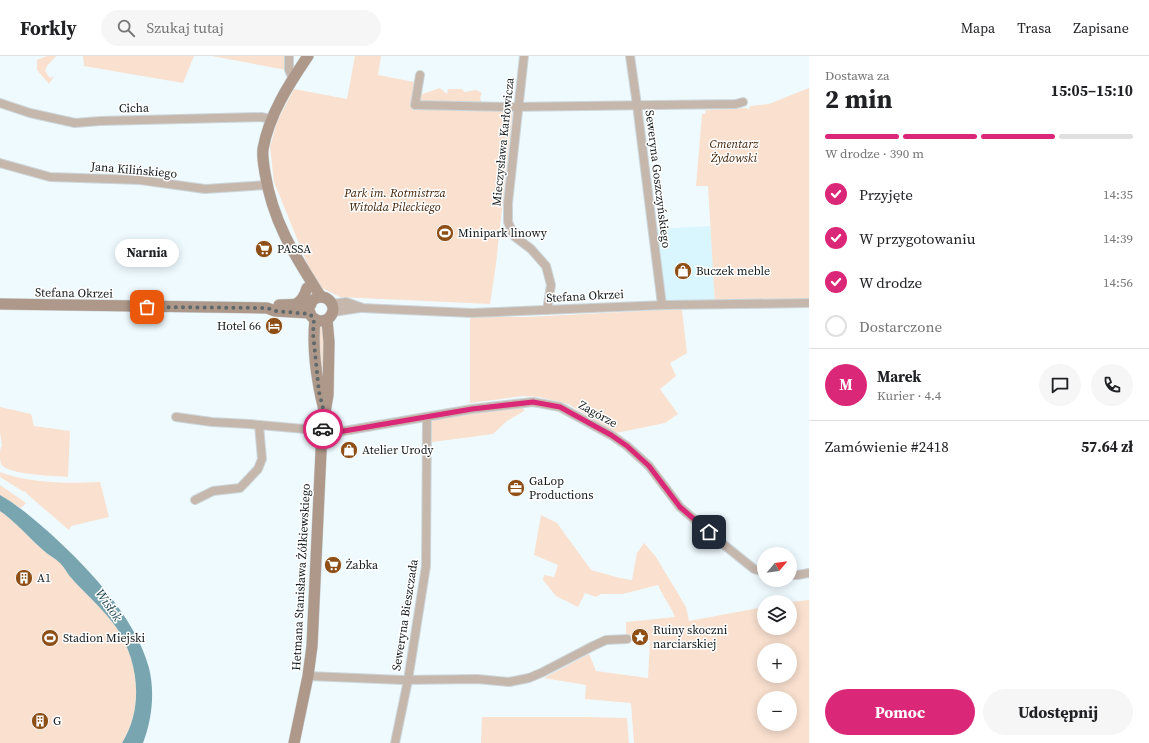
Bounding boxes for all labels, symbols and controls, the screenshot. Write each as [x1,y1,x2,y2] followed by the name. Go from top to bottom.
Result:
[101,10,381,46] search box
[20,15,77,41] text: Forkly
[115,17,137,39] icon: search
[147,17,224,38] text: Szukaj tutaj
[961,18,995,38] text: Mapa
[1017,18,1051,38] text: Trasa
[1073,18,1129,38] text: Zapisane
[825,67,890,84] text: Dostawa za
[488,76,518,207] street label: Mieczysława Karłowicza
[1051,80,1133,101] text: 15:05–15:10
[825,81,892,117] text: 2 min
[119,100,150,116] street label: Cicha
[642,109,674,249] street label: Seweryna Goszczyńskiego
[710,136,759,166] park label: Cmentarz Żydowski
[825,145,924,162] text: W drodze · 390 m
[89,158,178,182] street label: Jana Kilińskiego
[825,183,847,205] icon: check
[859,184,913,205] text: Przyjęte
[343,185,446,215] park label: Park im. Rotmistrza Witolda Pileckiego
[1103,186,1133,203] text: 14:35
[435,223,455,243] sports icon: Minipark linowy
[458,225,548,241] place label: Minipark linowy
[825,227,847,249] icon: check
[859,228,976,249] text: W przygotowaniu
[1103,230,1133,247] text: 14:39
[115,239,179,267] callout: Narnia
[254,239,274,259] supermarket icon: PASSA
[277,241,311,257] place label: PASSA
[127,244,167,261] text: Narnia
[673,261,693,281] shop icon: Buczek meble
[696,263,770,279] place label: Buczek meble
[825,271,847,293] icon: check
[859,272,922,293] text: W drodze
[1103,274,1133,291] text: 14:56
[35,284,113,302] street label: Stefana Okrzei
[546,286,625,306] street label: Stefana Okrzei
[130,290,164,324] pin
[136,296,158,318] icon: bag
[264,316,284,336] hotel icon: Hotel 66
[859,316,942,337] text: Dostarczone
[217,318,261,334] place label: Hotel 66
[1039,364,1081,406] button: chat
[1091,364,1133,406] button: phone
[877,366,921,387] text: Marek
[839,374,853,395] text: M
[877,387,941,404] text: Kurier · 4.4
[576,397,620,431] street label: Zagórze
[303,409,343,449] courier
[312,418,334,440] icon: car
[825,436,949,457] text: Zamówienie #2418
[1081,436,1133,457] text: 57.64 zł
[339,440,359,460] shop icon: Atelier Urody
[362,442,434,458] place label: Atelier Urody
[529,473,593,503] place label: GaLop Productions
[506,478,526,498] office icon: GaLop Productions
[288,483,314,671] street label: Hetmana Stanisława Żółkiewskiego
[692,515,726,549] pin
[698,521,720,543] icon: home
[757,547,797,587] north arrow
[757,547,797,731] map controls
[323,555,343,575] supermarket icon: Żabka
[346,557,379,573] place label: Żabka
[388,557,422,672] street label: Seweryna Bieszczada
[14,568,34,588] building icon: A1
[37,570,51,586] place label: A1
[92,585,127,625] water label: Wisłok
[757,595,797,635] button: layers
[653,622,728,652] place label: Ruiny skoczni narciarskiej
[630,627,650,647] place icon: Ruiny skoczni narciarskiej
[40,628,60,648] sports icon: Stadion Miejski
[63,630,146,646] place label: Stadion Miejski
[757,643,797,683] button: +
[825,689,975,735] button: Pomoc
[983,689,1133,735] button: Udostępnij
[757,691,797,731] button: −
[30,711,50,731] building icon: G
[53,713,61,729] place label: G

